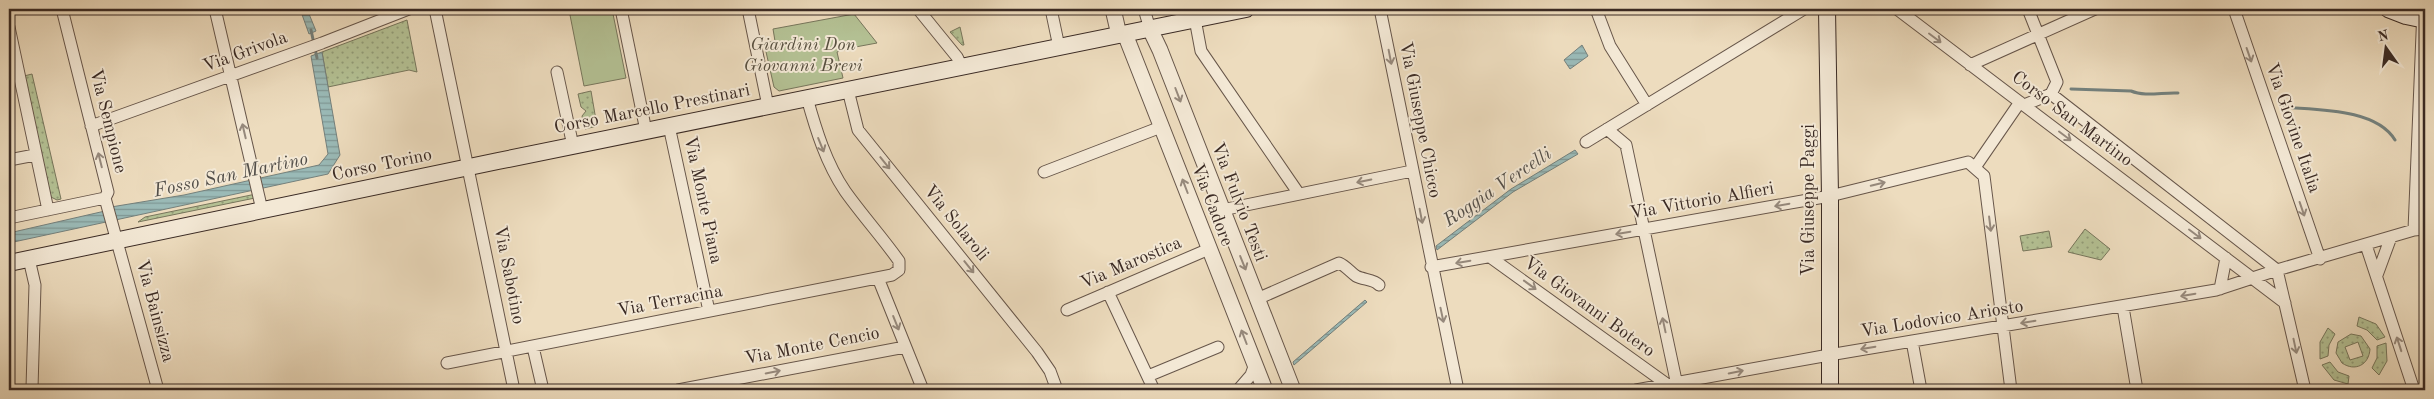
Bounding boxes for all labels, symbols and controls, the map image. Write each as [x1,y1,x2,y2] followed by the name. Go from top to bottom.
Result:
[2362,22,2412,72] north arrow
[200,28,290,76] street label: Via Grivola
[2376,28,2390,44] text: N
[1928,33,1942,43] one-way arrow
[743,36,863,75] park label: Giardini Don Giovanni Brevi
[1396,40,1444,200] street label: Via Giuseppe Chicco
[2245,47,2254,62] one-way arrow
[1385,48,1395,64] one-way arrow
[2262,61,2324,195] street label: Via Giovine Italia
[86,67,130,175] street label: Via Sempione
[2008,68,2136,170] street label: Corso San Martino
[553,81,752,137] street label: Corso Marcello Prestinari
[1174,87,1183,102] one-way arrow
[239,123,248,139] one-way arrow
[1800,124,1818,276] street label: Via Giuseppe Paggi
[2058,131,2072,141] one-way arrow
[681,135,725,265] street label: Via Monte Piana
[817,137,827,152] one-way arrow
[1208,140,1270,264] street label: Via Fulvio Testi
[1440,145,1556,232] water label: Roggia Vercelli
[330,146,434,184] street label: Corso Torino
[151,150,310,202] water label: Fosso San Martino
[95,152,104,168] one-way arrow
[879,156,890,169] one-way arrow
[1188,161,1236,249] street label: Via Cadore
[1357,176,1373,186] one-way arrow
[1179,179,1189,194] one-way arrow
[1628,179,1776,223] street label: Via Vittorio Alfieri
[1869,179,1885,188] one-way arrow
[920,182,992,264] street label: Via Solaroli
[1775,200,1791,210] one-way arrow
[2298,200,2307,216] one-way arrow
[1417,208,1426,224] one-way arrow
[1985,216,1995,232] one-way arrow
[491,224,527,326] street label: Via Sabotino
[1615,229,1631,239] one-way arrow
[2188,229,2202,239] one-way arrow
[1078,234,1184,292] street label: Via Marostica
[1520,253,1658,361] street label: Via Giovanni Botero
[1238,255,1248,270] one-way arrow
[1455,257,1471,267] one-way arrow
[133,258,177,364] street label: Via Bainsizza
[964,261,975,274] one-way arrow
[1523,280,1536,291] one-way arrow
[616,282,724,320] street label: Via Terracina
[2181,291,2197,301] one-way arrow
[1859,297,2025,341] street label: Via Lodovico Ariosto
[1437,307,1447,323] one-way arrow
[891,315,901,330] one-way arrow
[1659,318,1668,334] one-way arrow
[2021,318,2037,328] one-way arrow
[743,324,881,368] street label: Via Monte Cencio
[1239,330,1248,346] one-way arrow
[2394,336,2403,352] one-way arrow
[2291,338,2300,354] one-way arrow
[1860,344,1876,354] one-way arrow
[765,366,781,376] one-way arrow
[1727,367,1743,377] one-way arrow

